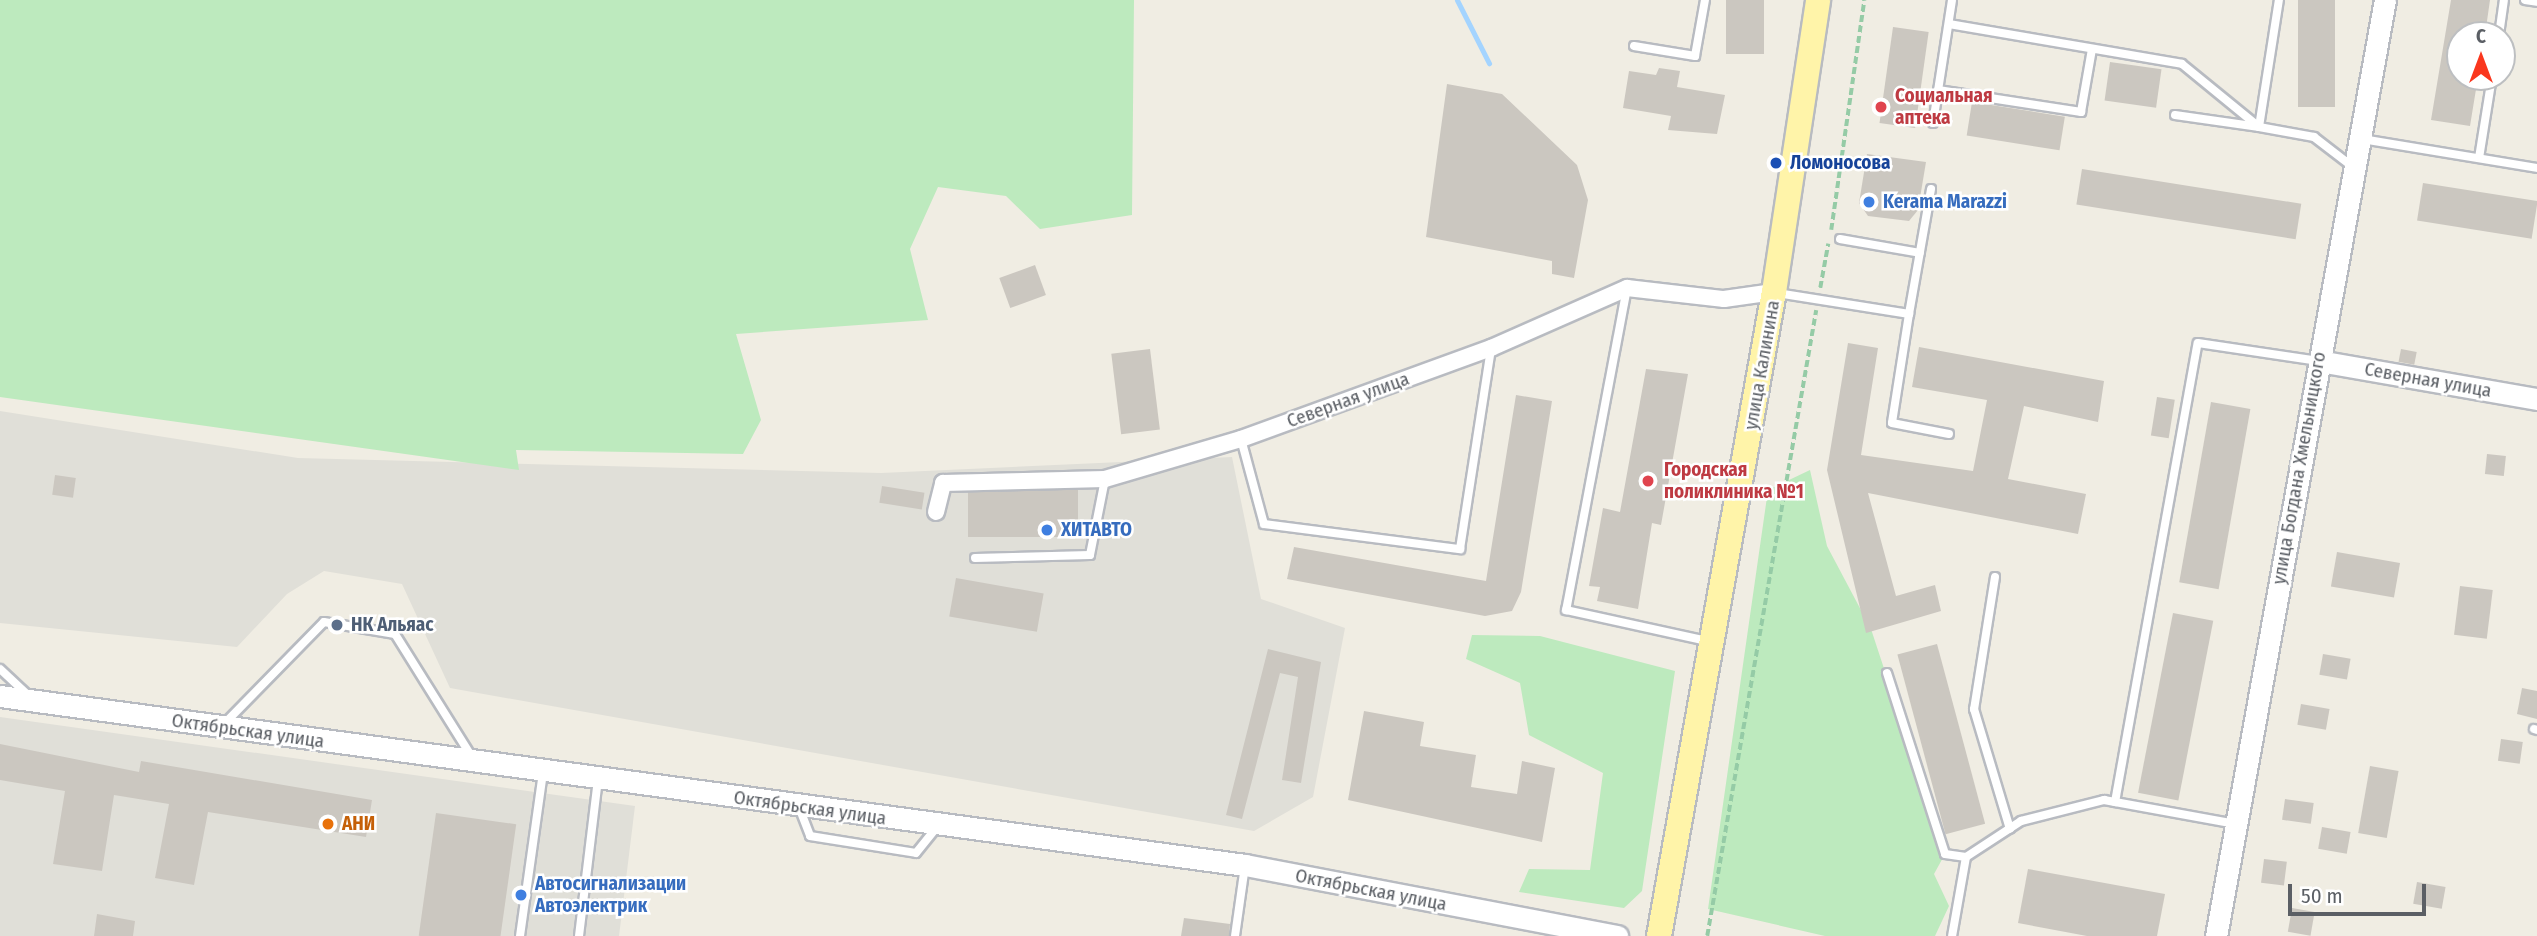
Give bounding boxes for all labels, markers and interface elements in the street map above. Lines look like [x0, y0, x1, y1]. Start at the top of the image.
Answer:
north arrow [2446, 21, 2516, 91]
text: С [2476, 25, 2486, 48]
place label: Социальная аптека [1895, 85, 1993, 129]
marker: Социальная аптека [1873, 99, 1889, 115]
place label: Ломоносова [1790, 152, 1890, 174]
marker: Ломоносова [1768, 155, 1784, 171]
place label: Kerama Marazzi [1883, 191, 2007, 213]
marker: Kerama Marazzi [1861, 194, 1877, 210]
street label: улица Калинина [1739, 298, 1785, 432]
street label: улица Богдана Хмельницкого [2267, 350, 2331, 586]
street label: Северная улица [2363, 358, 2493, 402]
street label: Северная улица [1284, 367, 1412, 433]
place label: Городская поликлиника №1 [1664, 459, 1804, 503]
marker: Городская поликлиника №1 [1638, 471, 1658, 491]
place label: ХИТАВТО [1061, 519, 1132, 541]
marker: ХИТАВТО [1039, 522, 1055, 538]
place label: НК Альяас [351, 614, 434, 636]
marker: НК Альяас [329, 617, 345, 633]
street label: Октябрьская улица [170, 709, 326, 753]
street label: Октябрьская улица [732, 786, 888, 830]
place label: АНИ [342, 813, 375, 835]
marker: АНИ [320, 816, 336, 832]
street label: Октябрьская улица [1293, 864, 1449, 916]
scale bar [2292, 870, 2430, 914]
place label: Автосигнализации Автоэлектрик [535, 873, 686, 917]
text: 50 m [2301, 883, 2343, 909]
marker: Автосигнализации Автоэлектрик [513, 887, 529, 903]

